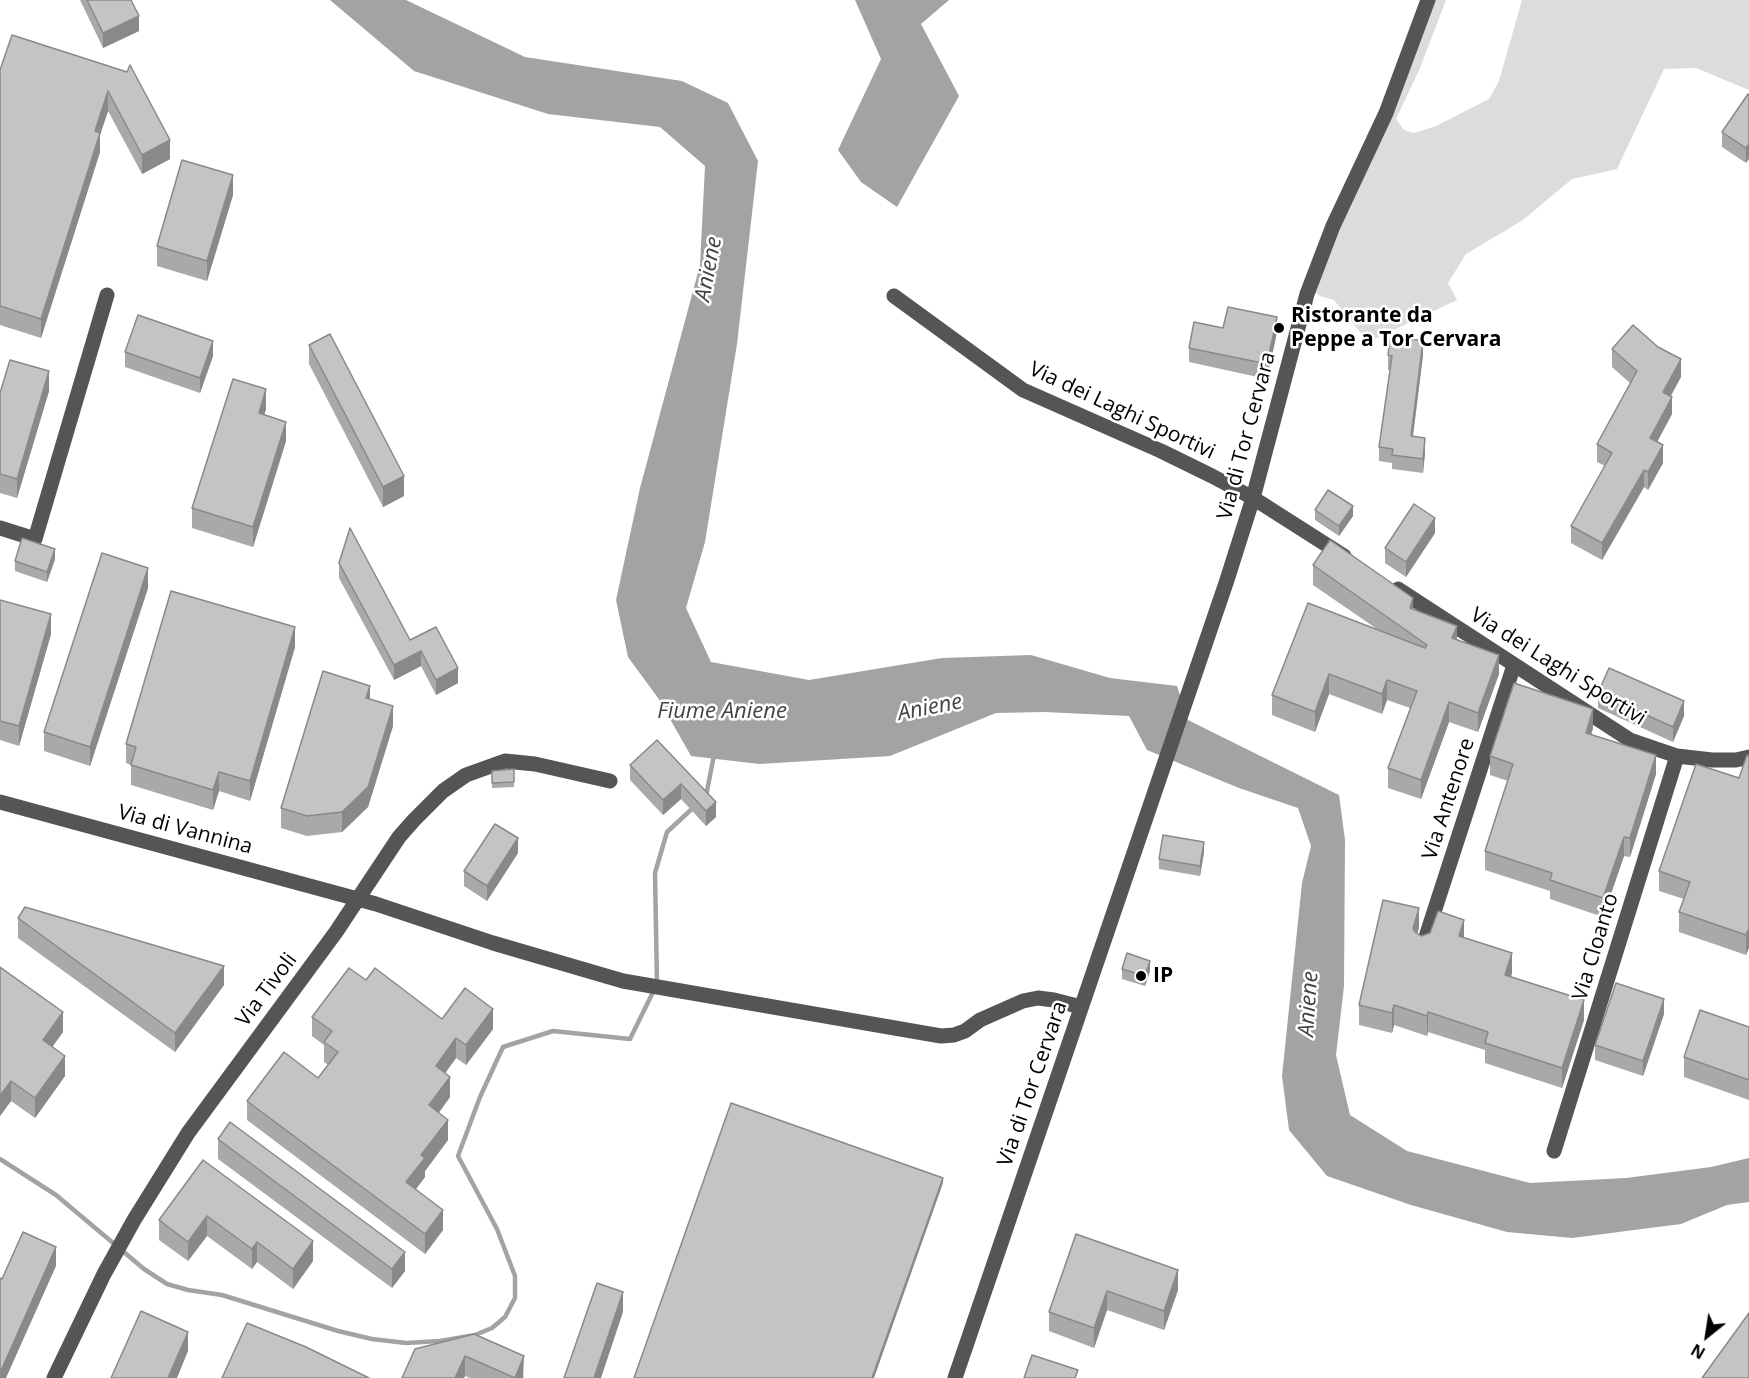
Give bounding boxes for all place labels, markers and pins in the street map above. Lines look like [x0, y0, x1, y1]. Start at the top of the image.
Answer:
place label: Ristorante da Peppe a Tor Cervara [1291, 303, 1502, 353]
marker: Ristorante da Peppe a Tor Cervara [1272, 321, 1286, 335]
place label: IP [1153, 963, 1173, 989]
marker: IP [1134, 969, 1148, 983]

